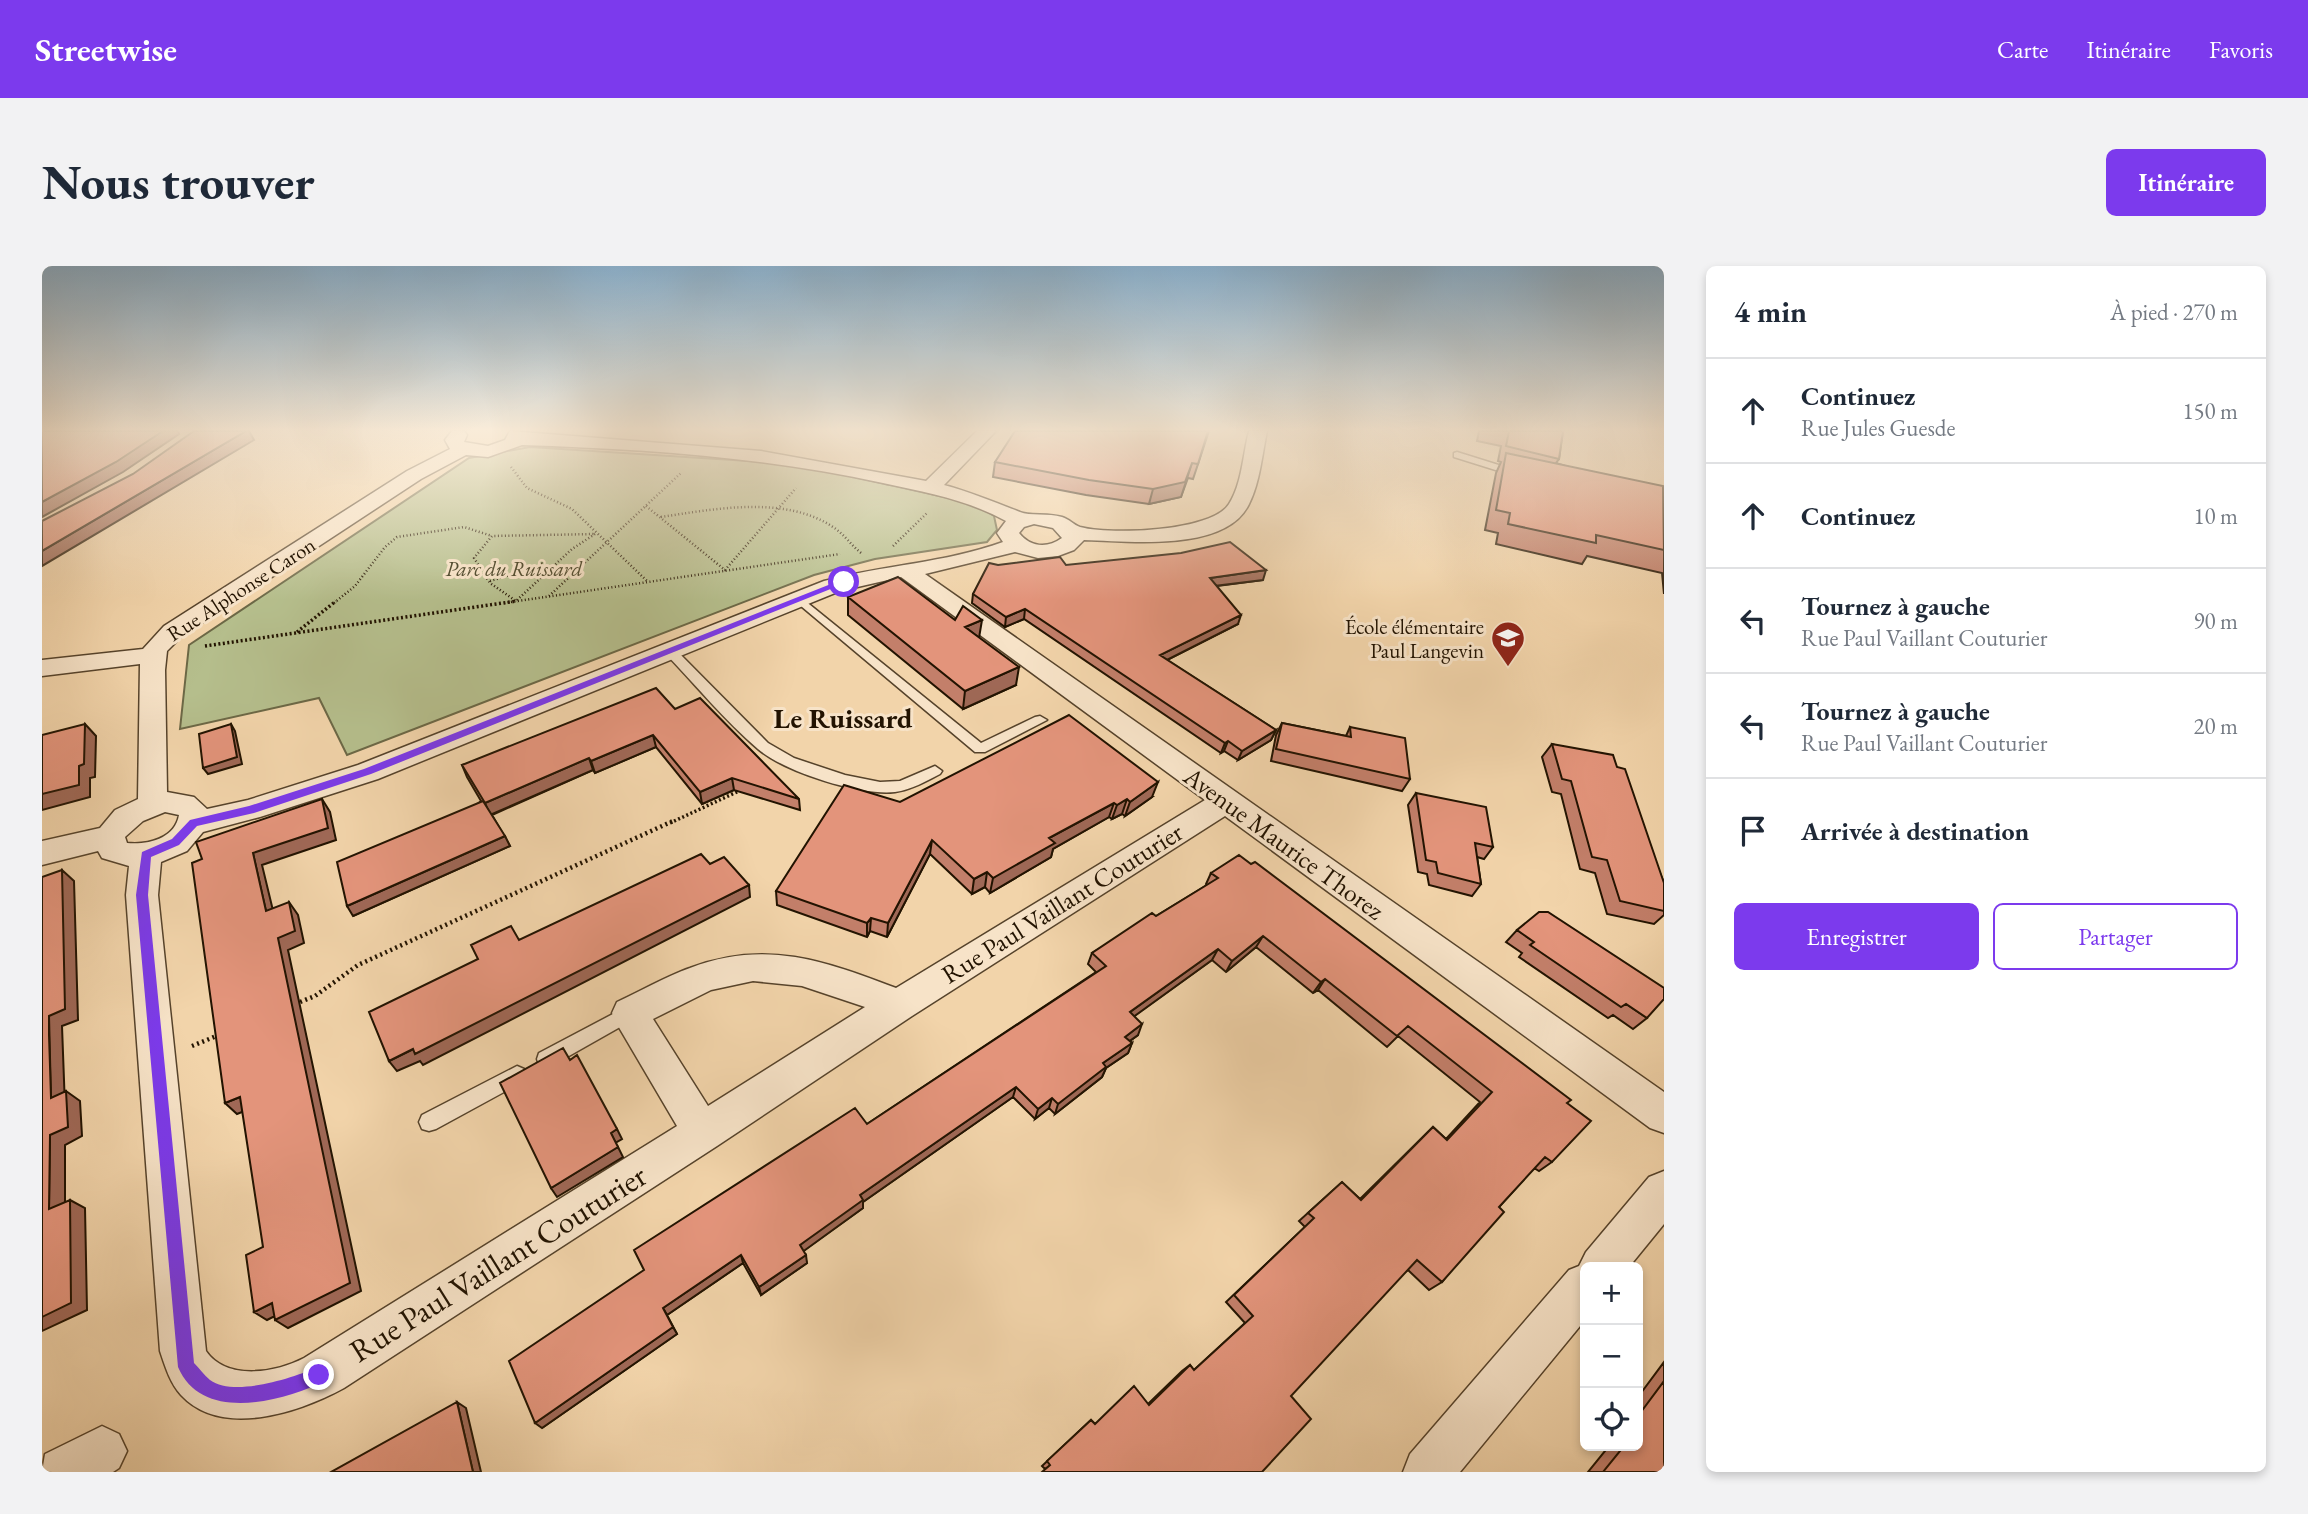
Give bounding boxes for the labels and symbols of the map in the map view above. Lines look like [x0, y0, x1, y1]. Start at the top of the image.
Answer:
street label: Rue Alphonse Caron [162, 531, 320, 647]
park label: Parc du Ruissard [446, 555, 583, 582]
route start [828, 566, 859, 597]
place label: École élémentaire Paul Langevin [1345, 613, 1484, 664]
school or university icon: École élémentaire Paul Langevin [1489, 619, 1527, 668]
district label: Le Ruissard [774, 700, 913, 736]
street label: Avenue Maurice Thorez [1176, 758, 1391, 927]
street label: Rue Paul Vaillant Couturier [935, 815, 1189, 991]
street label: Rue Paul Vaillant Couturier [342, 1154, 655, 1372]
route end [303, 1359, 334, 1390]

